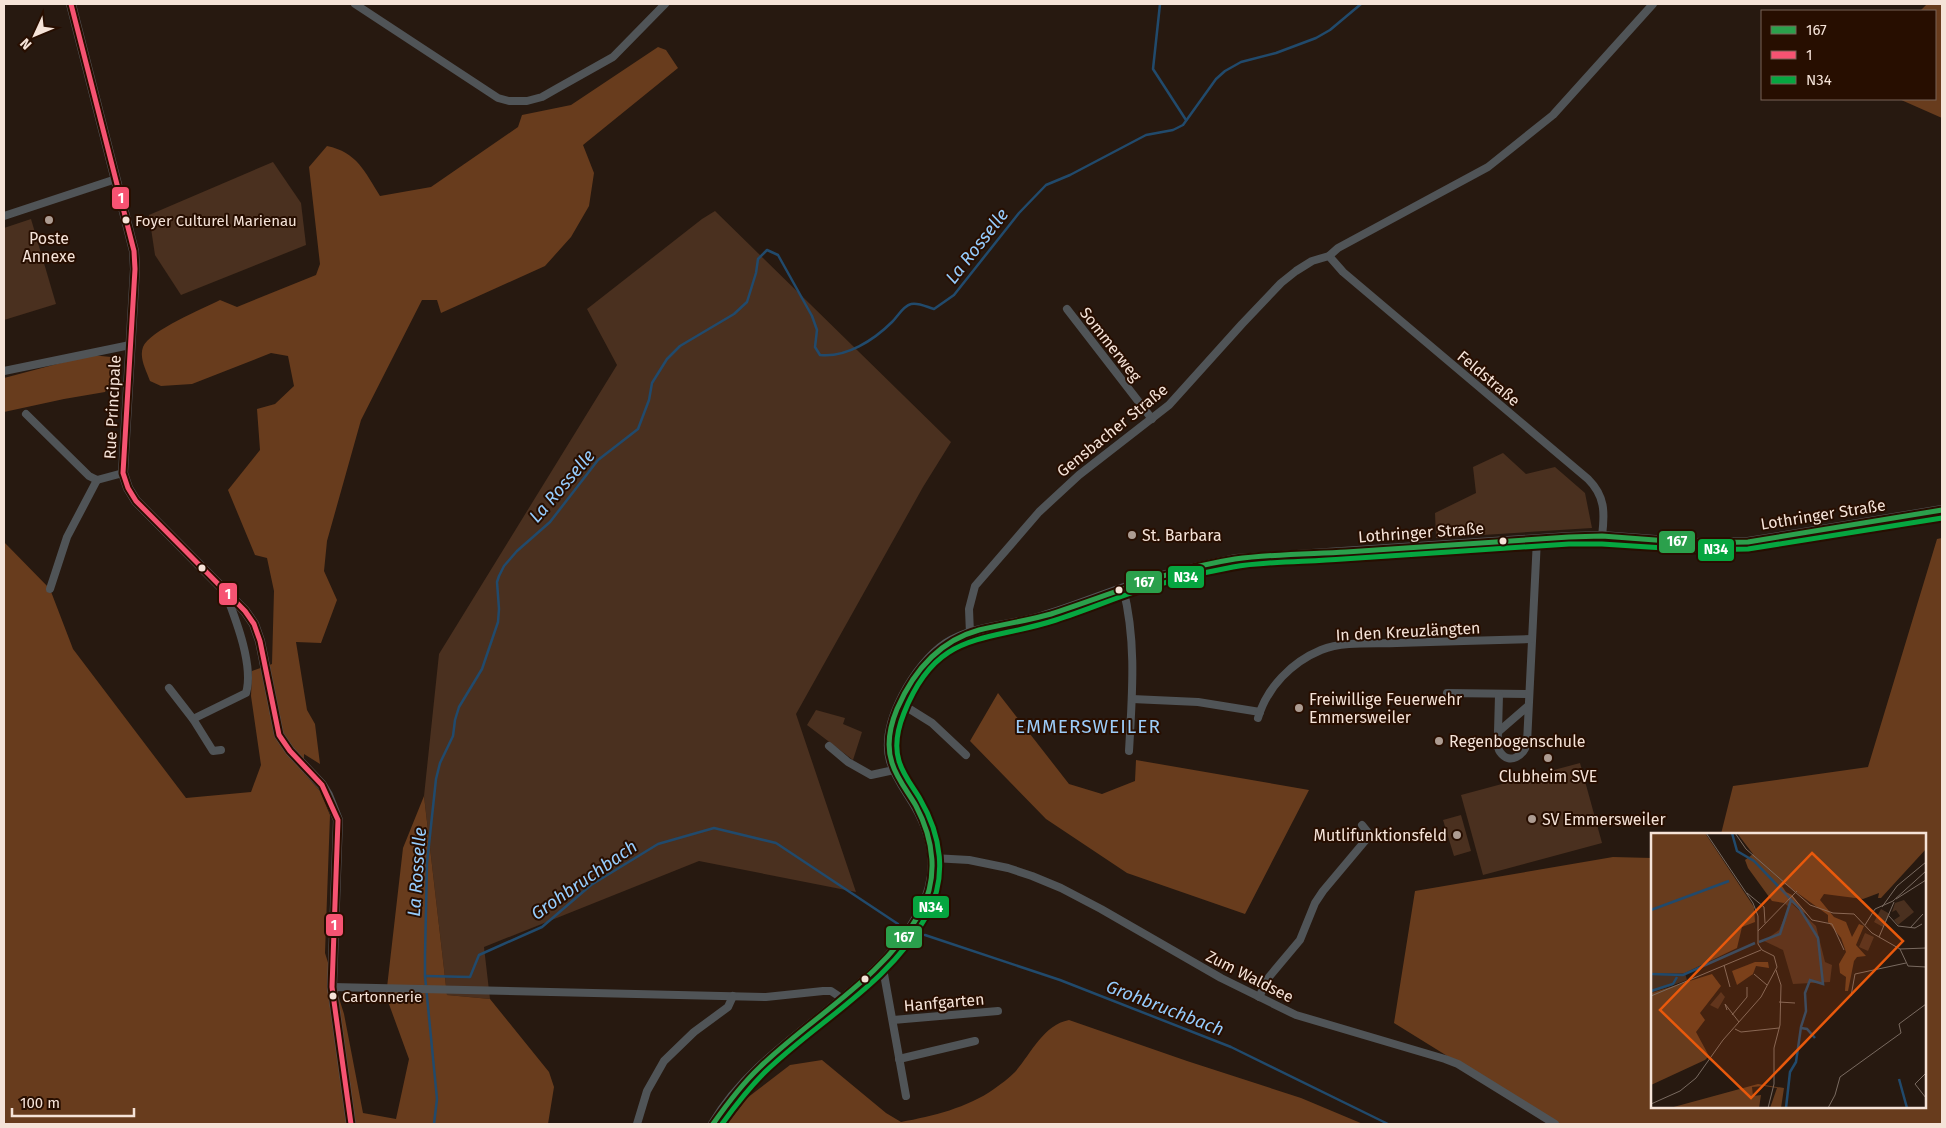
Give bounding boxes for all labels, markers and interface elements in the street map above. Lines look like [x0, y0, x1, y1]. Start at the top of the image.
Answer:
north arrow [10, 10, 60, 60]
legend [1761, 10, 1936, 100]
text: 167 [1806, 21, 1827, 39]
text: N [17, 34, 35, 53]
text: 1 [1806, 46, 1813, 64]
text: N34 [1806, 71, 1832, 89]
line badge: 1 [111, 186, 130, 210]
text: 1 [118, 190, 124, 207]
water label: La Rosselle [941, 204, 1013, 288]
place label: Foyer Culturel Marienau [135, 212, 297, 230]
marker: Poste Annexe [43, 214, 55, 226]
marker: Foyer Culturel Marienau [121, 215, 131, 225]
place label: Poste Annexe [23, 229, 75, 266]
street label: Sommerweg [1076, 303, 1146, 386]
street label: Feldstraße [1453, 347, 1524, 410]
street label: Rue Principale [100, 354, 125, 460]
street label: Gensbacher Straße [1053, 380, 1171, 481]
water label: La Rosselle [524, 445, 600, 527]
street label: Lothringer Straße [1759, 495, 1887, 534]
street label: Lothringer Straße [1357, 519, 1485, 546]
place label: St. Barbara [1142, 526, 1222, 545]
marker: St. Barbara [1126, 529, 1138, 541]
line badge: 167 [1658, 530, 1696, 554]
text: 167 [1667, 533, 1688, 550]
unlabelled marker [1498, 536, 1508, 546]
line badge: N34 [1697, 538, 1735, 562]
text: N34 [1704, 541, 1728, 558]
unlabelled marker [197, 563, 207, 573]
line badge: N34 [1167, 565, 1205, 589]
text: N34 [1174, 569, 1198, 586]
line badge: 167 [1125, 570, 1163, 594]
text: 167 [1134, 574, 1155, 591]
line badge: 1 [218, 582, 238, 606]
unlabelled marker [1114, 585, 1124, 595]
text: 1 [225, 586, 231, 603]
street label: In den Kreuzlängten [1335, 618, 1481, 645]
place label: Freiwillige Feuerwehr Emmersweiler [1309, 690, 1463, 727]
marker: Freiwillige Feuerwehr Emmersweiler [1293, 702, 1305, 714]
district label: EMMERSWEILER [1015, 715, 1161, 738]
place label: Regenbogenschule [1449, 732, 1585, 751]
marker: Regenbogenschule [1433, 735, 1445, 747]
marker: Clubheim SVE [1542, 752, 1554, 764]
place label: Clubheim SVE [1499, 767, 1597, 786]
place label: SV Emmersweiler [1542, 810, 1666, 829]
marker: SV Emmersweiler [1526, 813, 1538, 825]
place label: Mutlifunktionsfeld [1314, 826, 1447, 845]
water label: La Rosselle [403, 827, 431, 917]
marker: Mutlifunktionsfeld [1451, 829, 1463, 841]
inset map [1651, 833, 1926, 1108]
water label: Grohbruchbach [527, 835, 641, 925]
line badge: N34 [912, 895, 950, 919]
text: N34 [919, 899, 943, 916]
line badge: 1 [325, 913, 344, 937]
text: 1 [331, 917, 337, 934]
line badge: 167 [885, 925, 923, 949]
text: 167 [894, 929, 915, 946]
street label: Zum Waldsee [1203, 946, 1297, 1007]
unlabelled marker [860, 974, 870, 984]
water label: Grohbruchbach [1103, 975, 1227, 1041]
place label: Cartonnerie [342, 988, 422, 1006]
street label: Hanfgarten [903, 990, 985, 1015]
marker: Cartonnerie [328, 991, 338, 1001]
scale bar [12, 1086, 135, 1118]
text: 100 m [20, 1094, 60, 1112]

